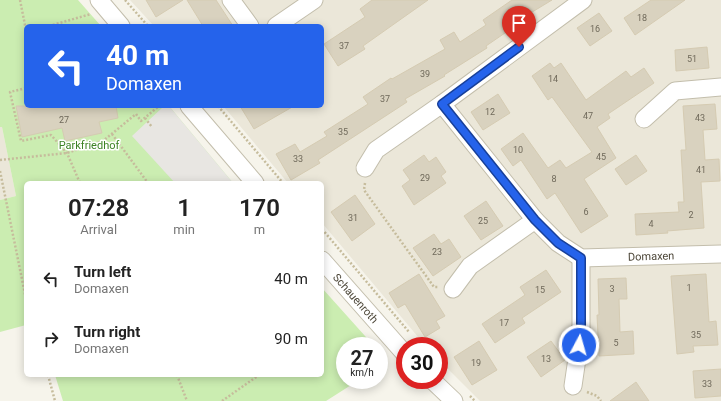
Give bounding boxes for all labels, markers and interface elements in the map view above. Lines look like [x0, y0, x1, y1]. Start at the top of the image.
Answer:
pin [502, 6, 536, 47]
icon: arrive [508, 12, 530, 34]
house number: 18 [637, 13, 647, 23]
house number: 16 [590, 24, 600, 34]
text: 40 m [106, 39, 169, 72]
icon: left [40, 40, 92, 92]
house number: 37 [339, 41, 349, 51]
house number: 51 [687, 54, 697, 64]
house number: 39 [420, 69, 430, 79]
text: Domaxen [106, 73, 182, 94]
house number: 14 [548, 74, 558, 84]
house number: 37 [380, 94, 390, 104]
house number: 12 [485, 107, 495, 117]
house number: 47 [583, 111, 593, 121]
house number: 43 [695, 113, 705, 123]
house number: 27 [59, 115, 69, 125]
house number: 35 [338, 127, 348, 137]
park label: Parkfriedhof [59, 139, 119, 152]
house number: 10 [513, 145, 523, 155]
house number: 45 [596, 152, 606, 162]
house number: 33 [293, 154, 303, 164]
house number: 41 [696, 165, 706, 175]
house number: 29 [420, 173, 430, 183]
house number: 8 [551, 174, 557, 184]
text: 07:28 [68, 194, 129, 222]
text: 1 [177, 194, 191, 222]
text: 170 [239, 194, 280, 222]
house number: 6 [583, 207, 589, 217]
house number: 2 [688, 210, 694, 220]
house number: 31 [348, 213, 358, 223]
house number: 25 [478, 216, 488, 226]
house number: 4 [648, 219, 654, 229]
text: Arrival [80, 222, 117, 237]
text: min [173, 222, 195, 237]
text: m [254, 222, 265, 237]
house number: 23 [432, 247, 442, 257]
street label: Domaxen [628, 249, 675, 264]
text: Turn left [74, 263, 131, 281]
icon: left [40, 268, 62, 290]
text: 40 m [274, 270, 308, 288]
street label: Schauenroth [330, 271, 381, 326]
text: Domaxen [74, 281, 129, 296]
house number: 1 [686, 283, 692, 293]
house number: 3 [609, 284, 615, 294]
house number: 15 [535, 285, 545, 295]
house number: 17 [499, 318, 509, 328]
text: Turn right [74, 323, 140, 341]
position arrow [558, 324, 600, 366]
icon: right [40, 328, 62, 350]
text: 90 m [274, 330, 308, 348]
house number: 35 [691, 330, 701, 340]
speed limit sign: 30 [396, 337, 448, 389]
house number: 5 [613, 338, 619, 348]
text: Domaxen [74, 341, 129, 356]
text: 27 [351, 346, 373, 370]
house number: 13 [541, 354, 551, 364]
house number: 19 [471, 358, 481, 368]
text: km/h [350, 367, 374, 378]
house number: 33 [702, 379, 712, 389]

